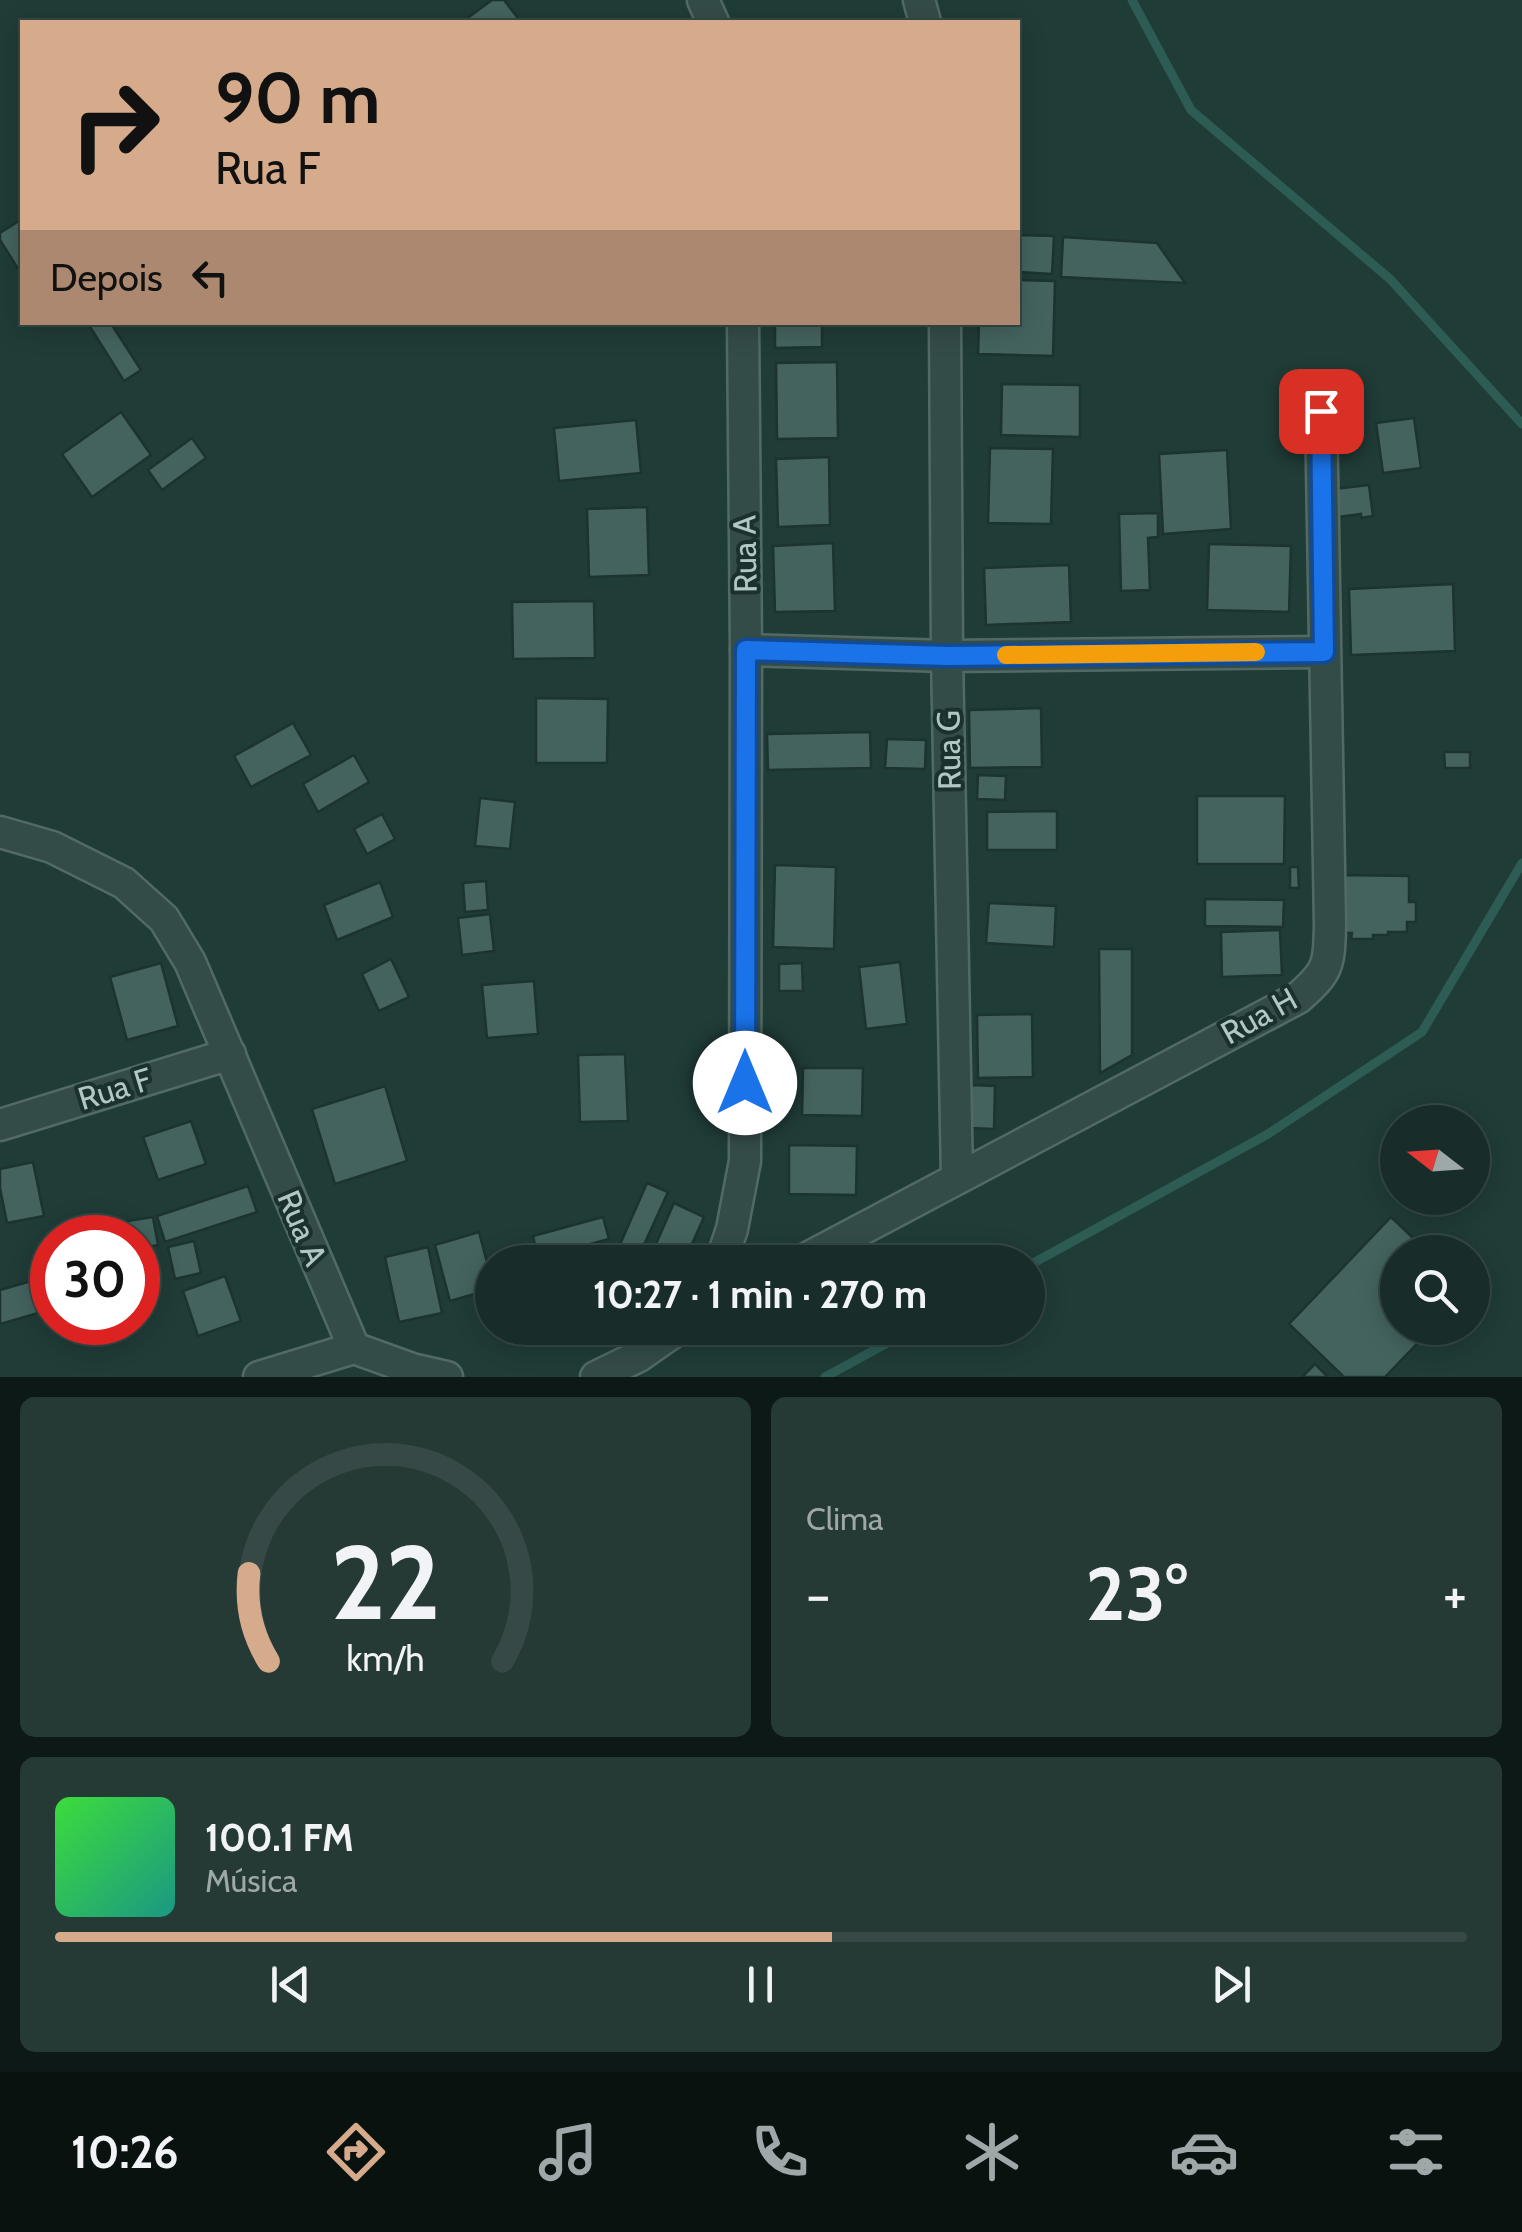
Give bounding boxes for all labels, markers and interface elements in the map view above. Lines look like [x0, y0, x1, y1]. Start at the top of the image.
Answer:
text: 90 m [215, 55, 380, 141]
icon: right [50, 60, 180, 190]
text: Rua F [215, 141, 320, 195]
icon: left [183, 250, 238, 305]
text: Depois [50, 254, 163, 301]
pin [1279, 369, 1364, 454]
icon: arrive [1294, 384, 1349, 439]
street label: Rua A [724, 514, 765, 593]
street label: Rua G [928, 710, 969, 790]
street label: Rua H [1214, 979, 1304, 1052]
position arrow [693, 1031, 797, 1135]
street label: Rua F [73, 1059, 157, 1118]
north arrow [1380, 1105, 1490, 1215]
map controls [1380, 1105, 1490, 1345]
street label: Rua A [269, 1184, 336, 1272]
speed limit sign: 30 [30, 1215, 160, 1345]
button: search [1380, 1235, 1490, 1345]
text: 10:27 · 1 min · 270 m [593, 1271, 927, 1318]
text: Clima [806, 1499, 883, 1538]
text: 22 [330, 1519, 441, 1645]
text: 23° [1086, 1548, 1187, 1639]
text: − [806, 1561, 830, 1628]
text: + [1443, 1561, 1467, 1628]
text: km/h [346, 1637, 425, 1680]
text: 100.1 FM [205, 1814, 354, 1861]
text: Música [205, 1861, 297, 1900]
icon: previous [263, 1957, 318, 2012]
icon: pause [733, 1957, 788, 2012]
icon: next [1204, 1957, 1259, 2012]
icon: directions [321, 2117, 391, 2187]
icon: music [533, 2117, 603, 2187]
icon: phone [745, 2117, 815, 2187]
icon: climate [957, 2117, 1027, 2187]
icon: car [1169, 2117, 1239, 2187]
icon: filters [1381, 2117, 1451, 2187]
text: 10:26 [71, 2125, 179, 2179]

